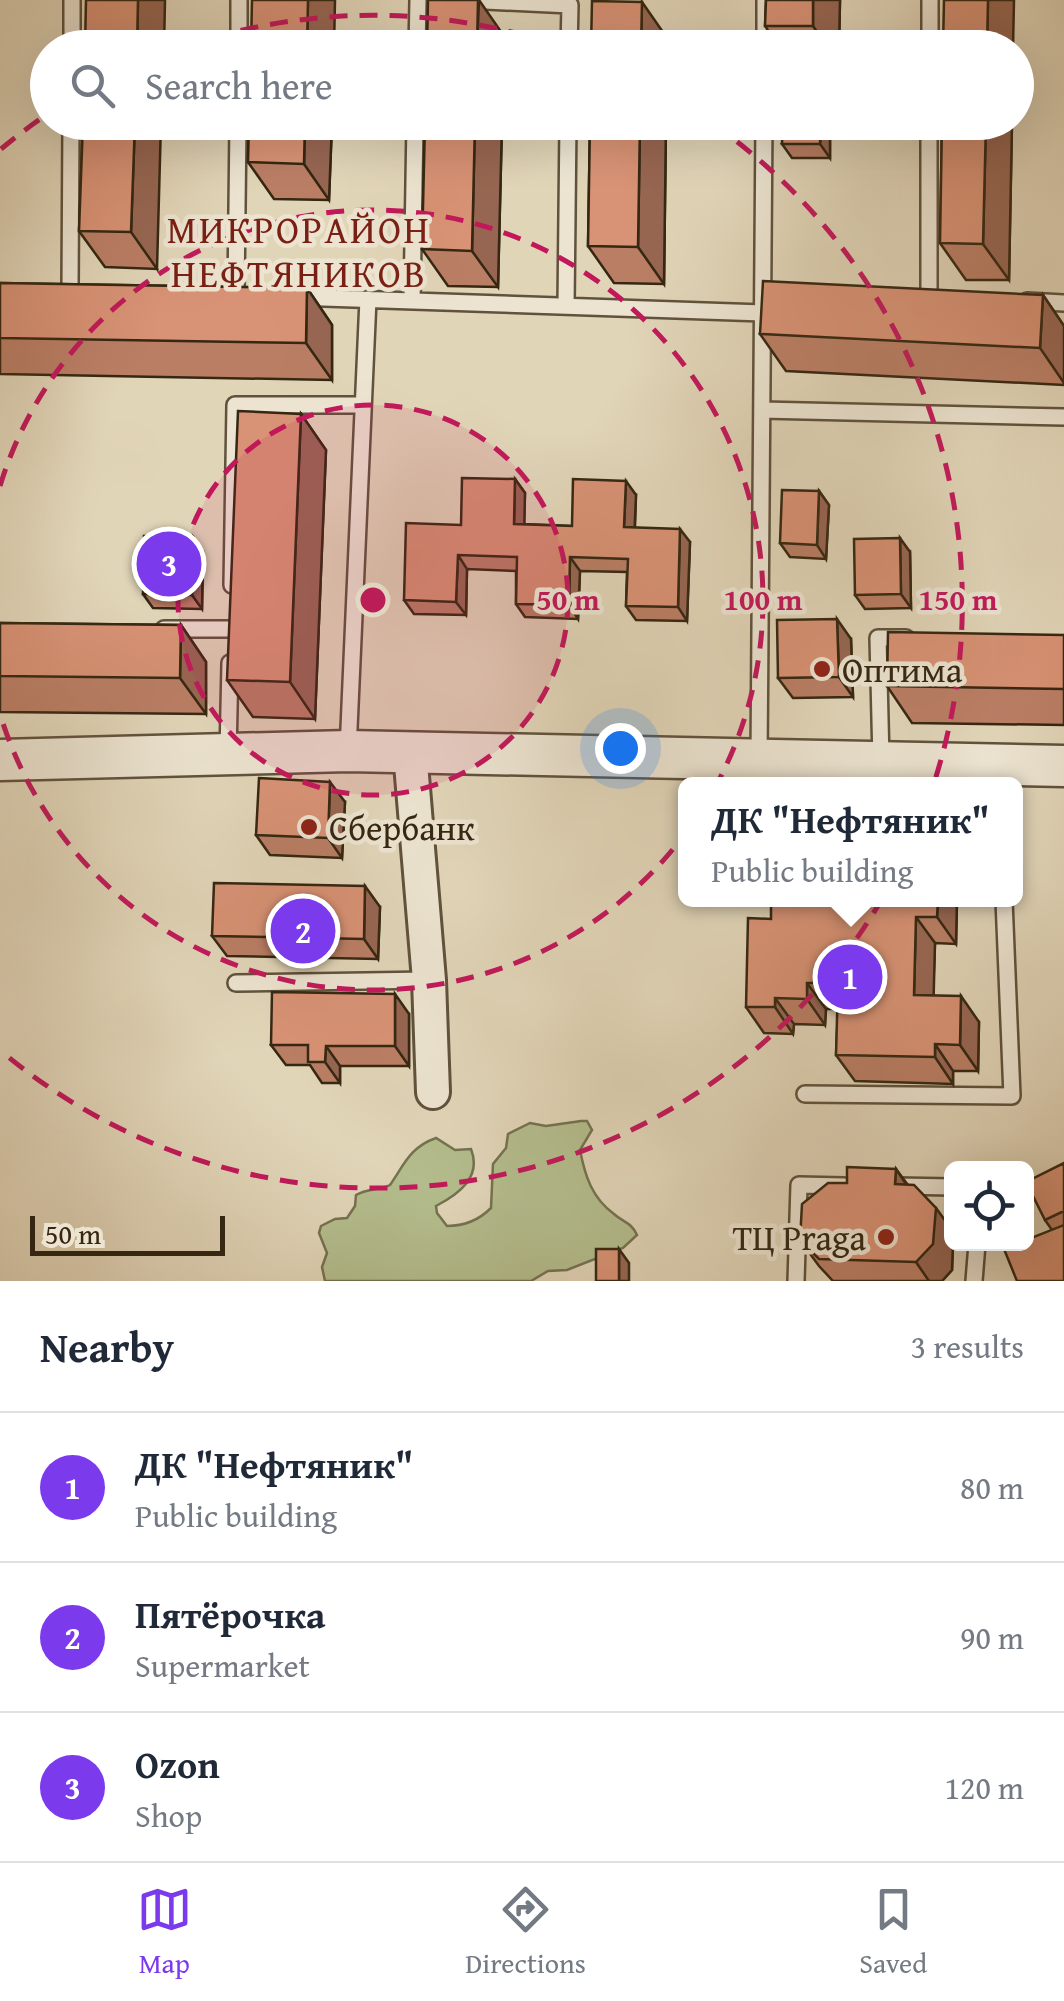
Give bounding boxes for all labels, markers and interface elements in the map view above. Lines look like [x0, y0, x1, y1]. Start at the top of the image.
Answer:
search box [30, 30, 1034, 140]
text: Search here [145, 57, 333, 113]
icon: search [65, 58, 120, 113]
district label: МИКРОРАЙОН НЕФТЯНИКОВ [167, 201, 431, 301]
pin: 3 [136, 526, 202, 602]
text: 50 m [536, 577, 600, 621]
text: 100 m [724, 577, 803, 621]
text: 150 m [919, 577, 998, 621]
centre of rings [355, 582, 391, 618]
place label: Оптима [842, 644, 963, 695]
marker: Оптима [811, 658, 833, 680]
your location [595, 723, 646, 774]
popup [678, 777, 1023, 907]
text: ДК "Нефтяник" [711, 791, 990, 847]
place label: Сбербанк [329, 802, 475, 853]
marker: Сбербанк [298, 816, 320, 838]
text: Public building [711, 847, 913, 894]
pin: 2 [270, 894, 336, 968]
pin: 1 [818, 940, 882, 1014]
map controls [944, 1161, 1034, 1251]
button: locate [944, 1161, 1034, 1251]
scale bar [30, 1211, 225, 1256]
place label: ТЦ Praga [733, 1212, 866, 1263]
text: 50 m [45, 1213, 101, 1254]
marker: ТЦ Praga [875, 1226, 897, 1248]
text: Nearby [40, 1316, 174, 1377]
text: 3 results [911, 1323, 1024, 1370]
text: ДК "Нефтяник" [135, 1436, 413, 1492]
text: 1 [64, 1464, 81, 1511]
text: 80 m [960, 1464, 1024, 1511]
text: Public building [135, 1492, 337, 1539]
text: Пятёрочка [135, 1586, 325, 1642]
text: 2 [64, 1614, 81, 1661]
text: 90 m [960, 1614, 1024, 1661]
text: Supermarket [135, 1642, 310, 1689]
text: Ozon [135, 1736, 220, 1792]
text: 3 [64, 1764, 81, 1811]
text: 120 m [945, 1764, 1024, 1811]
text: Shop [135, 1792, 202, 1839]
tab: Map [137, 1882, 192, 1983]
tab: Directions [465, 1882, 586, 1983]
tab: Saved [859, 1882, 927, 1983]

